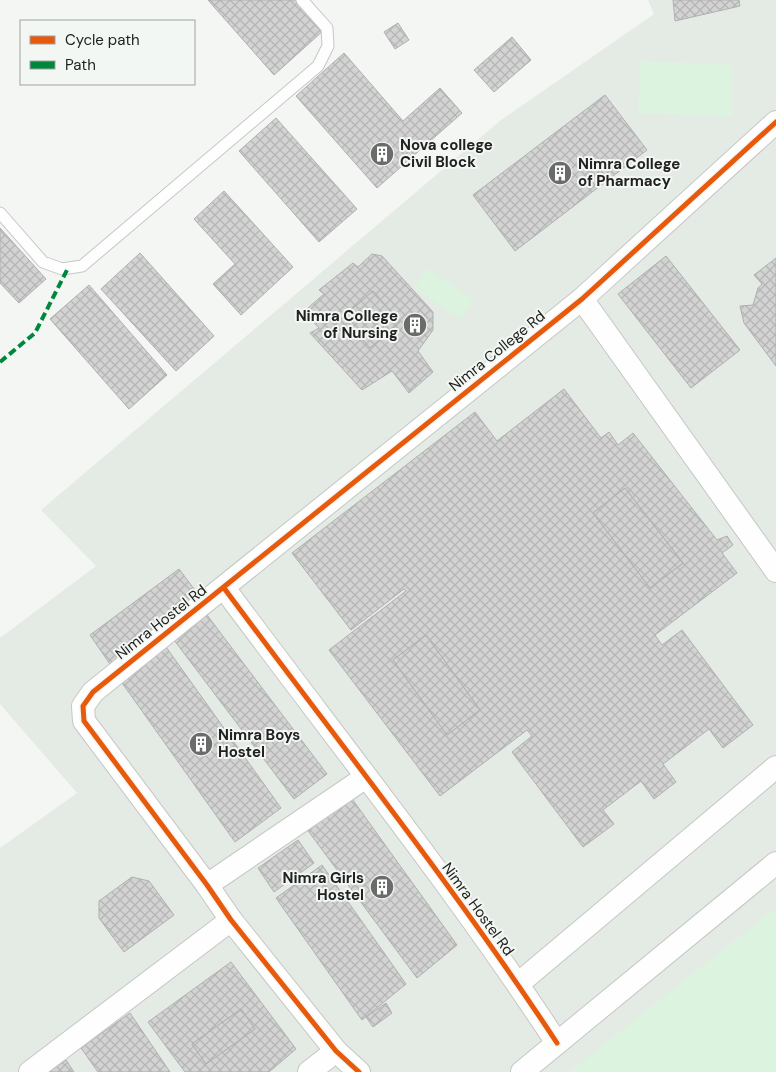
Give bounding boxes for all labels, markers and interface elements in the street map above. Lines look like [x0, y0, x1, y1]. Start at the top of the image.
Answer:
legend [20, 20, 195, 85]
text: Cycle path [65, 30, 140, 50]
text: Path [65, 55, 96, 75]
place label: Nova college Civil Block [400, 135, 493, 172]
building icon: Nova college Civil Block [369, 141, 395, 167]
place label: Nimra College of Pharmacy [578, 154, 680, 191]
building icon: Nimra College of Pharmacy [547, 160, 573, 186]
place label: Nimra College of Nursing [296, 306, 398, 343]
street label: Nimra College Rd [445, 306, 549, 396]
building icon: Nimra College of Nursing [402, 312, 428, 338]
street label: Nimra Hostel Rd [111, 580, 211, 664]
place label: Nimra Boys Hostel [218, 725, 300, 762]
building icon: Nimra Boys Hostel [188, 731, 214, 757]
street label: Nimra Hostel Rd [437, 858, 519, 960]
place label: Nimra Girls Hostel [282, 868, 364, 905]
building icon: Nimra Girls Hostel [369, 874, 395, 900]

